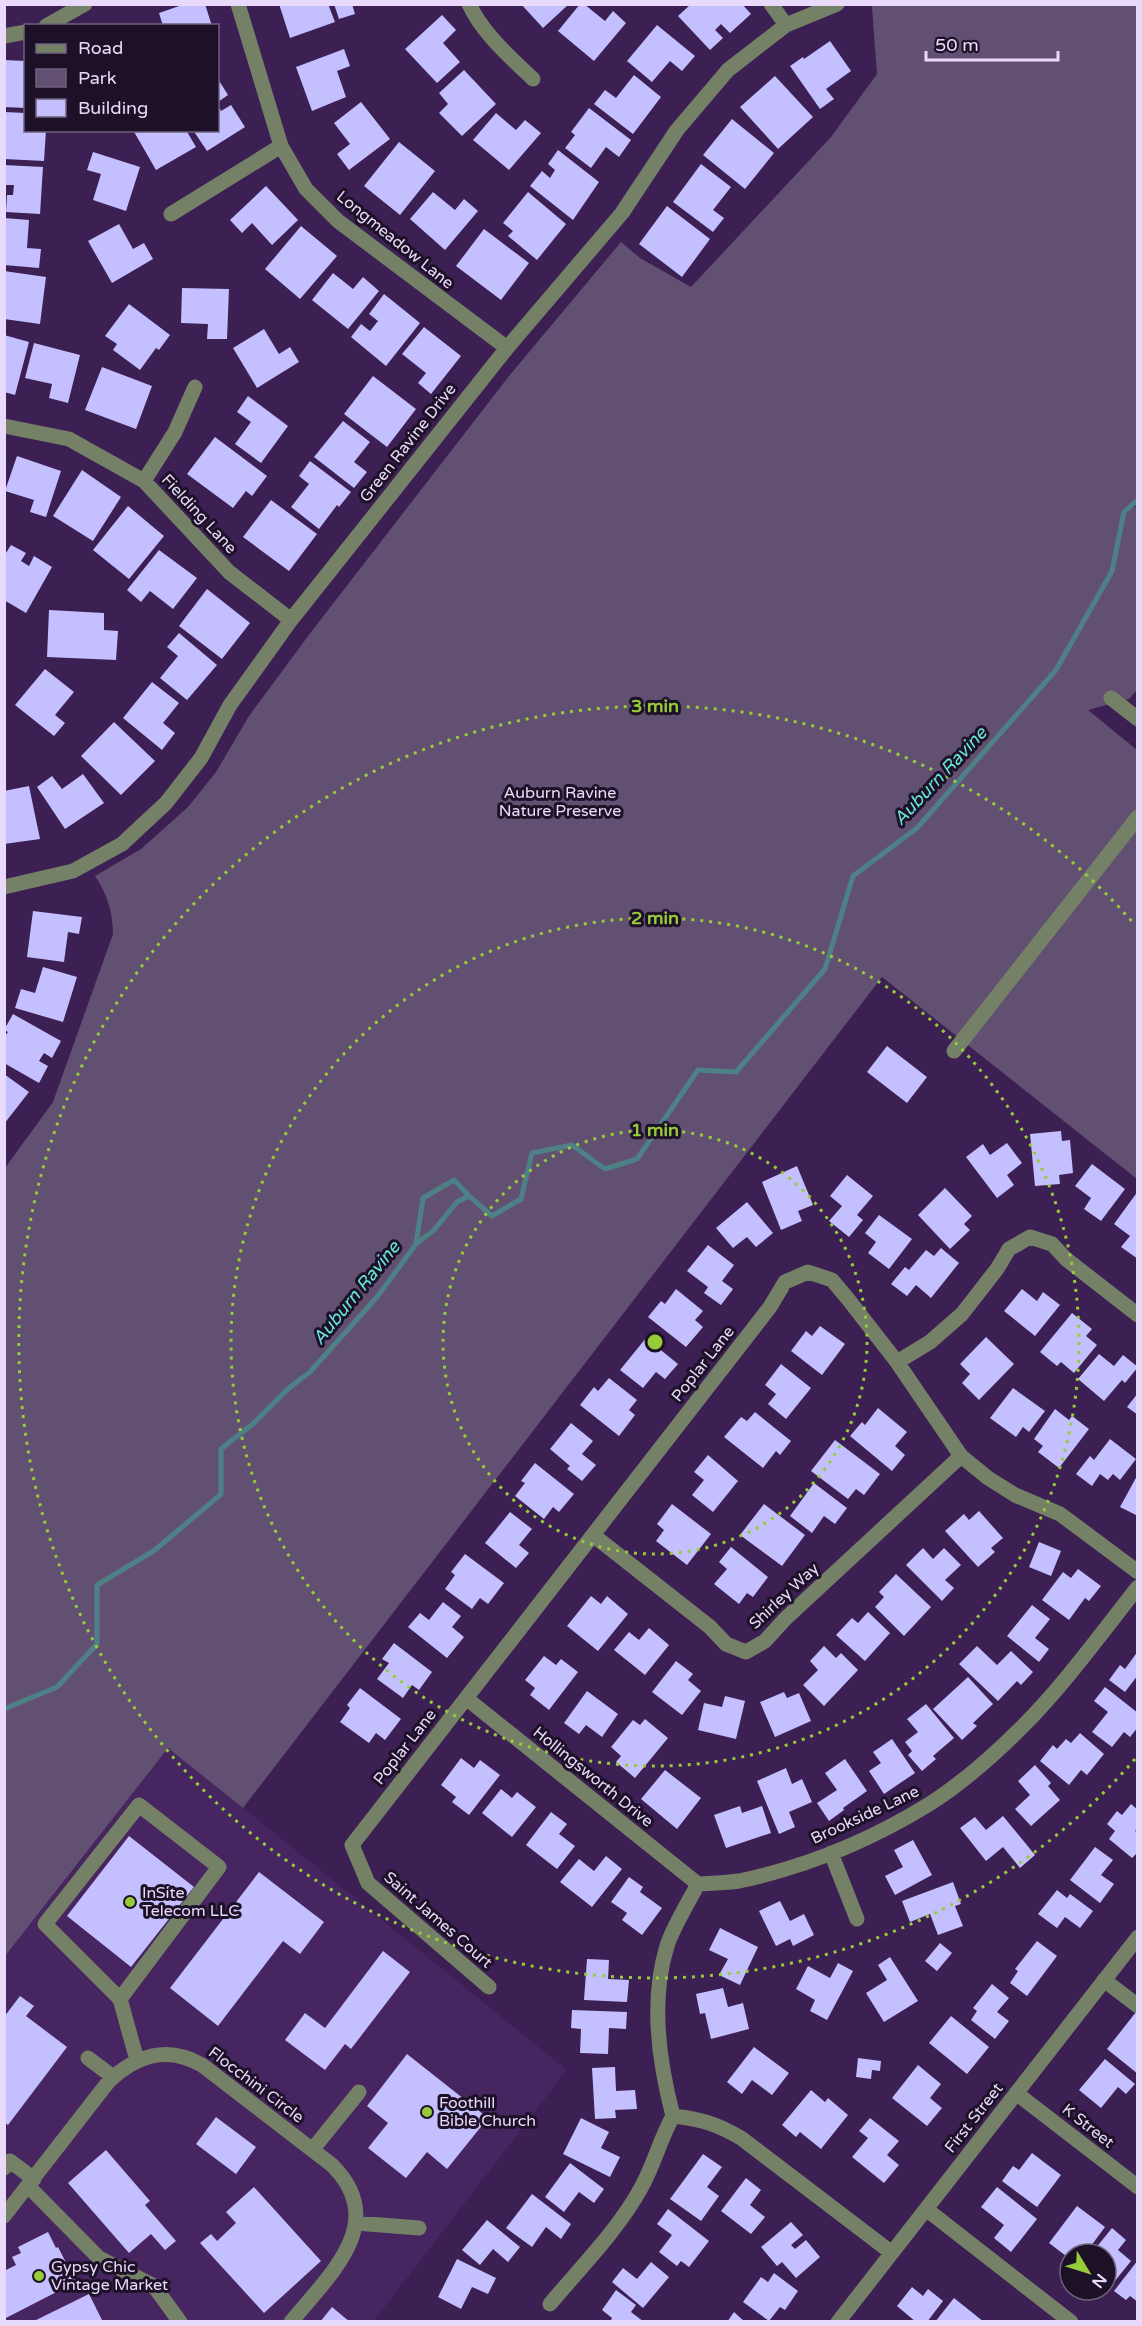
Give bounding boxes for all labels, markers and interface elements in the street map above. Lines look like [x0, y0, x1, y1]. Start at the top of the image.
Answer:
legend [24, 24, 219, 132]
scale bar [926, 24, 1058, 62]
text: 50 m [935, 34, 979, 56]
text: Road [78, 37, 123, 59]
text: Park [78, 67, 117, 89]
text: Building [78, 97, 148, 119]
street label: Longmeadow Lane [332, 187, 458, 293]
street label: Green Ravine Drive [355, 380, 461, 506]
street label: Fielding Lane [157, 470, 241, 558]
text: 3 min [631, 695, 679, 717]
water label: Auburn Ravine [889, 721, 992, 830]
park label: Auburn Ravine Nature Preserve [499, 783, 621, 821]
text: 2 min [631, 907, 679, 929]
text: 1 min [631, 1119, 679, 1141]
water label: Auburn Ravine [308, 1236, 405, 1349]
street label: Poplar Lane [667, 1322, 739, 1406]
centre of rings [645, 1332, 665, 1352]
street label: Shirley Way [745, 1558, 823, 1633]
street label: Poplar Lane [369, 1705, 441, 1789]
street label: Hollingsworth Drive [529, 1722, 657, 1832]
street label: Brookside Lane [808, 1781, 922, 1849]
street label: Saint James Court [380, 1867, 496, 1973]
place label: InSite Telecom LLC [142, 1883, 239, 1921]
marker: InSite Telecom LLC [123, 1895, 137, 1909]
street label: Flocchini Circle [204, 2043, 308, 2127]
street label: First Street [940, 2079, 1008, 2157]
place label: Foothill Bible Church [439, 2093, 536, 2131]
street label: K Street [1058, 2099, 1118, 2153]
marker: Foothill Bible Church [420, 2105, 434, 2119]
north arrow [1058, 2242, 1118, 2302]
place label: Gypsy Chic Vintage Market [51, 2257, 168, 2295]
marker: Gypsy Chic Vintage Market [32, 2269, 46, 2283]
text: N [1087, 2269, 1111, 2292]

